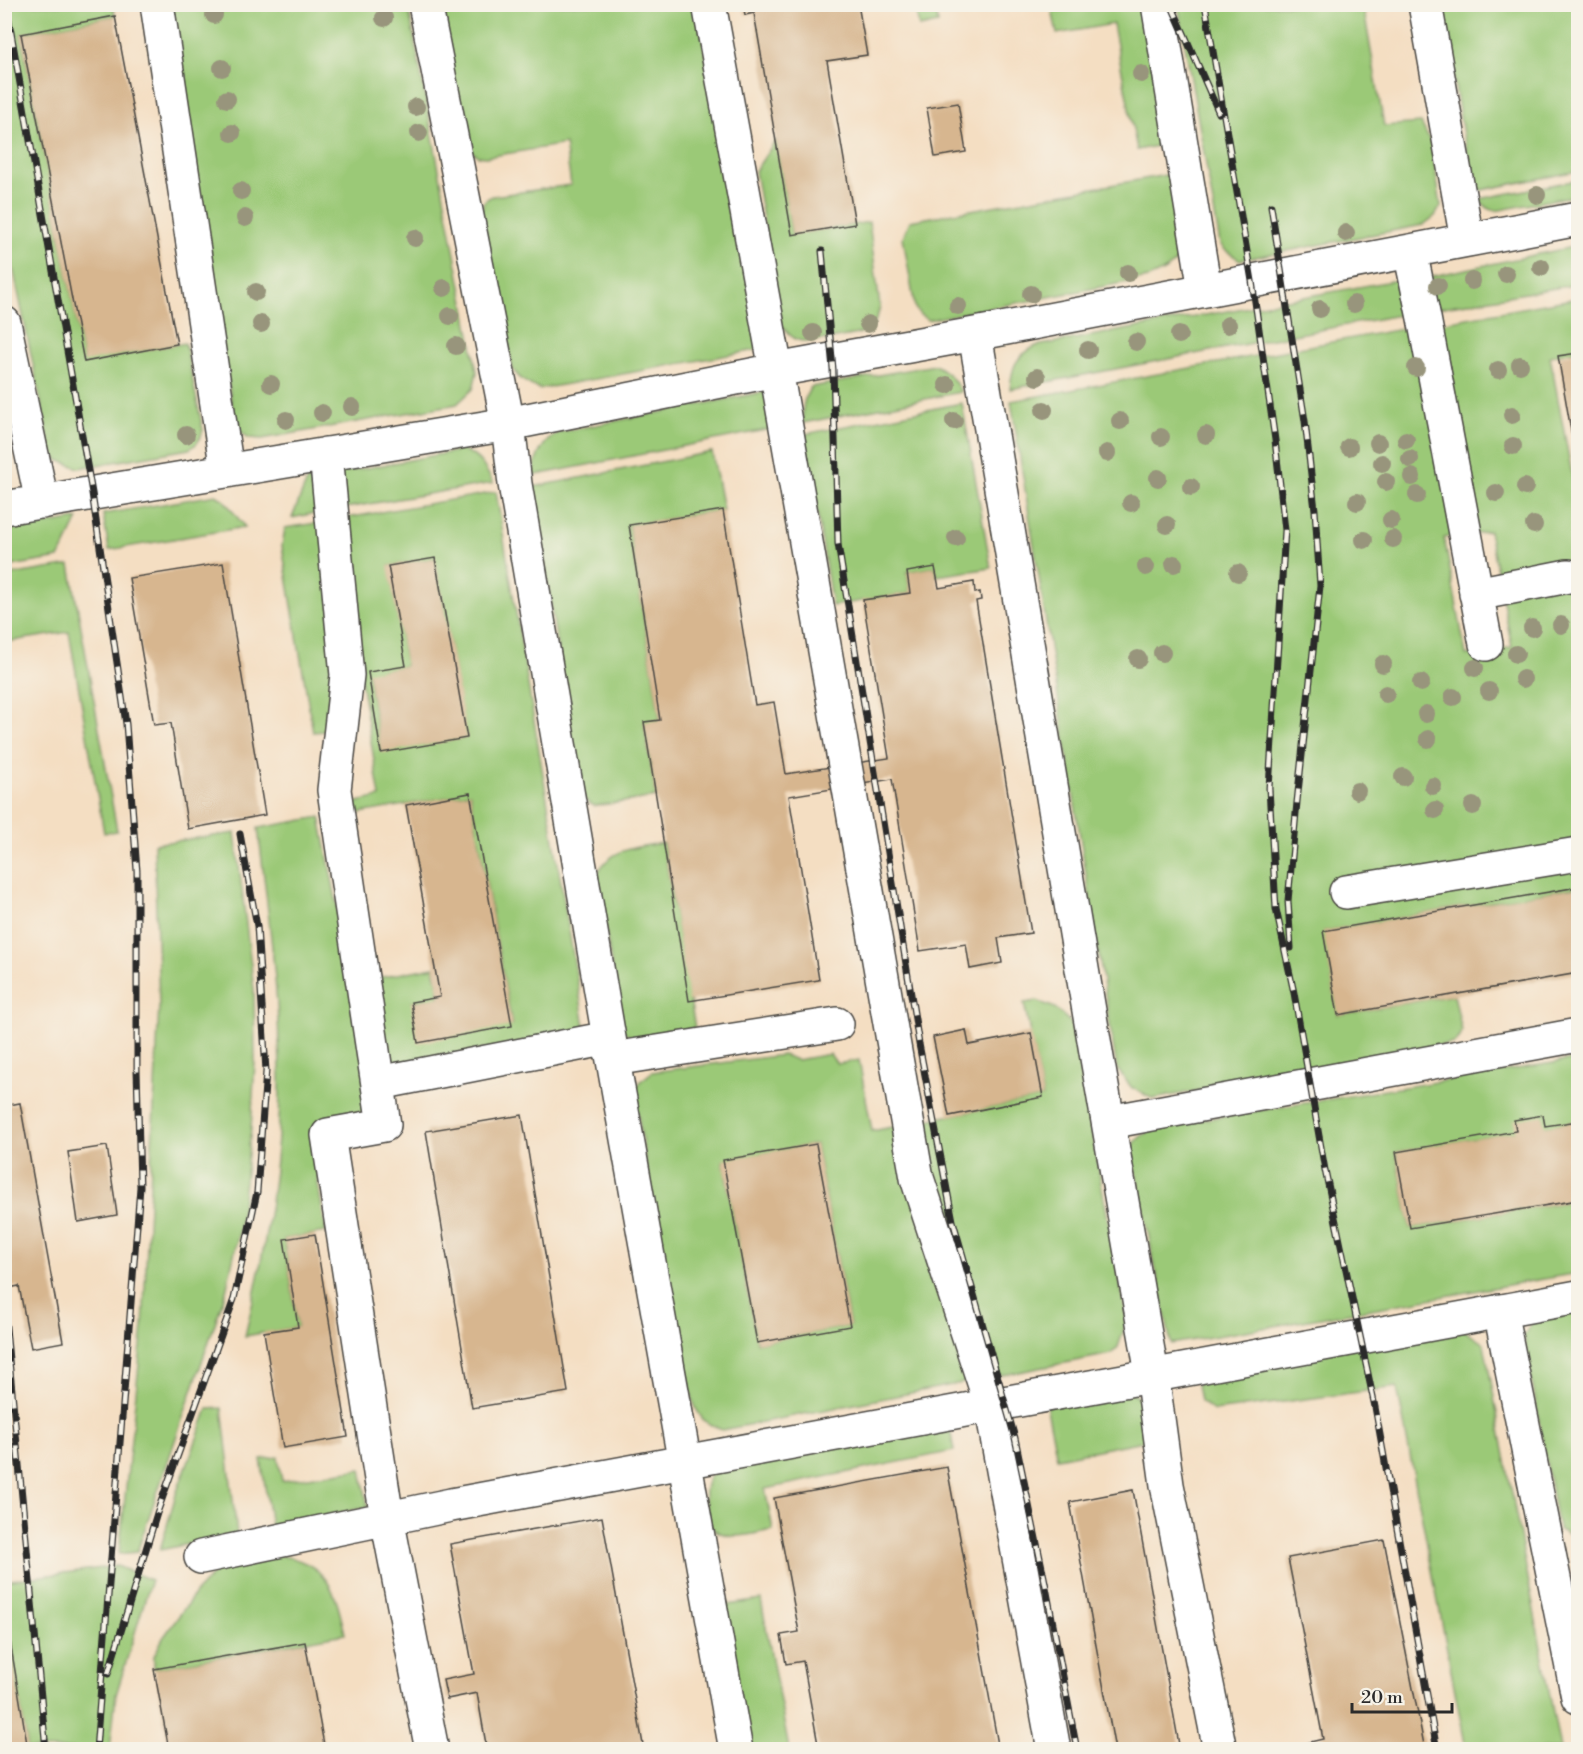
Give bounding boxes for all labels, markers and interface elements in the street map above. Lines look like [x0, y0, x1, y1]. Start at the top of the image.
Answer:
scale bar [1352, 1676, 1452, 1714]
text: 20 m [1361, 1686, 1403, 1709]

